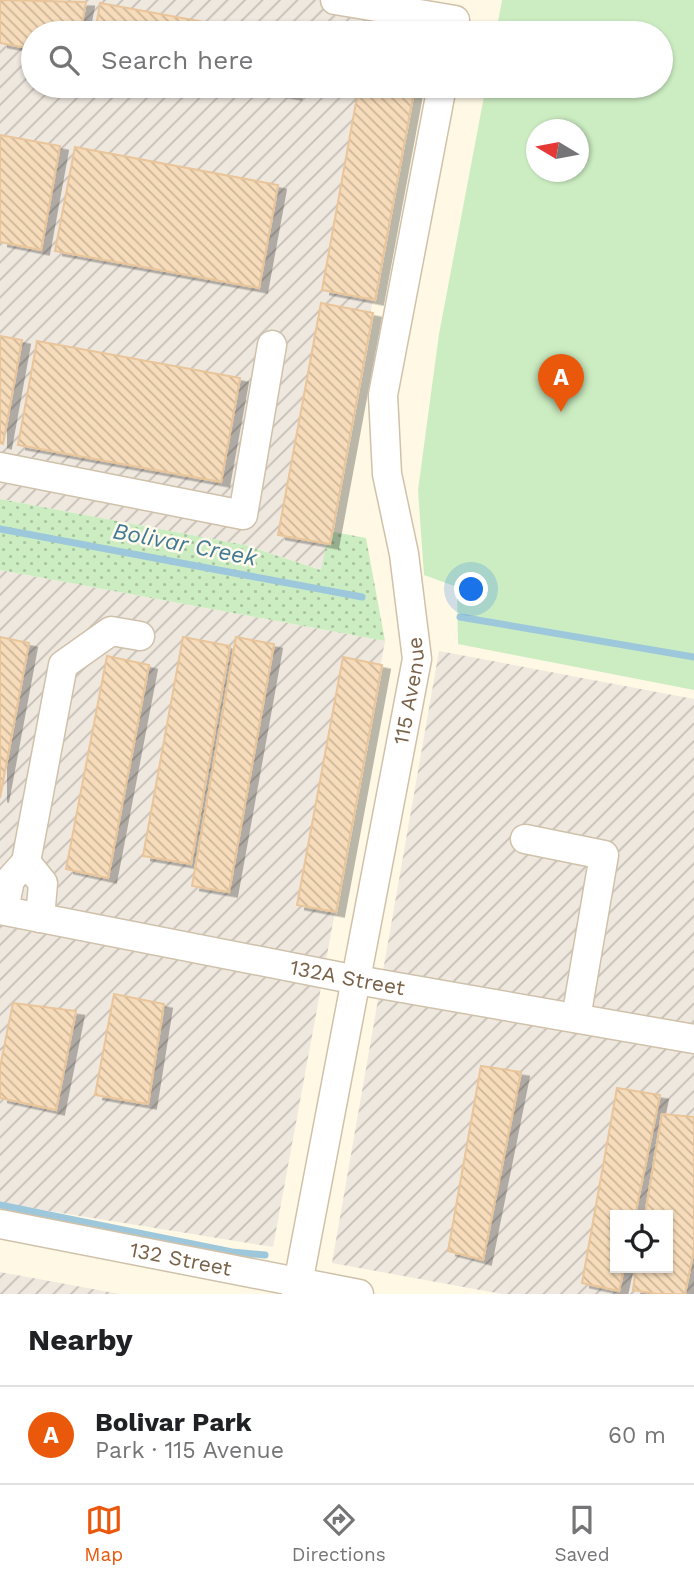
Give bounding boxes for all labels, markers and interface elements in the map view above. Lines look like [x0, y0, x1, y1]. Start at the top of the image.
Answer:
search box [21, 21, 673, 98]
icon: search [45, 41, 83, 79]
text: Search here [101, 45, 253, 75]
north arrow [526, 119, 589, 182]
pin: A [538, 354, 584, 412]
water label: Bolivar Creek [111, 517, 261, 572]
your location [454, 572, 488, 606]
street label: 115 Avenue [388, 635, 429, 747]
street label: 132A Street [288, 954, 407, 1000]
map controls [610, 1210, 673, 1273]
button: locate [610, 1210, 673, 1273]
street label: 132 Street [128, 1237, 234, 1281]
text: Nearby [28, 1322, 133, 1357]
text: Bolivar Park [95, 1407, 252, 1437]
text: A [43, 1422, 59, 1449]
text: 60 m [608, 1422, 666, 1449]
text: Park · 115 Avenue [95, 1437, 284, 1464]
tab: Map [84, 1501, 123, 1566]
tab: Directions [292, 1501, 386, 1566]
tab: Saved [554, 1501, 610, 1566]

